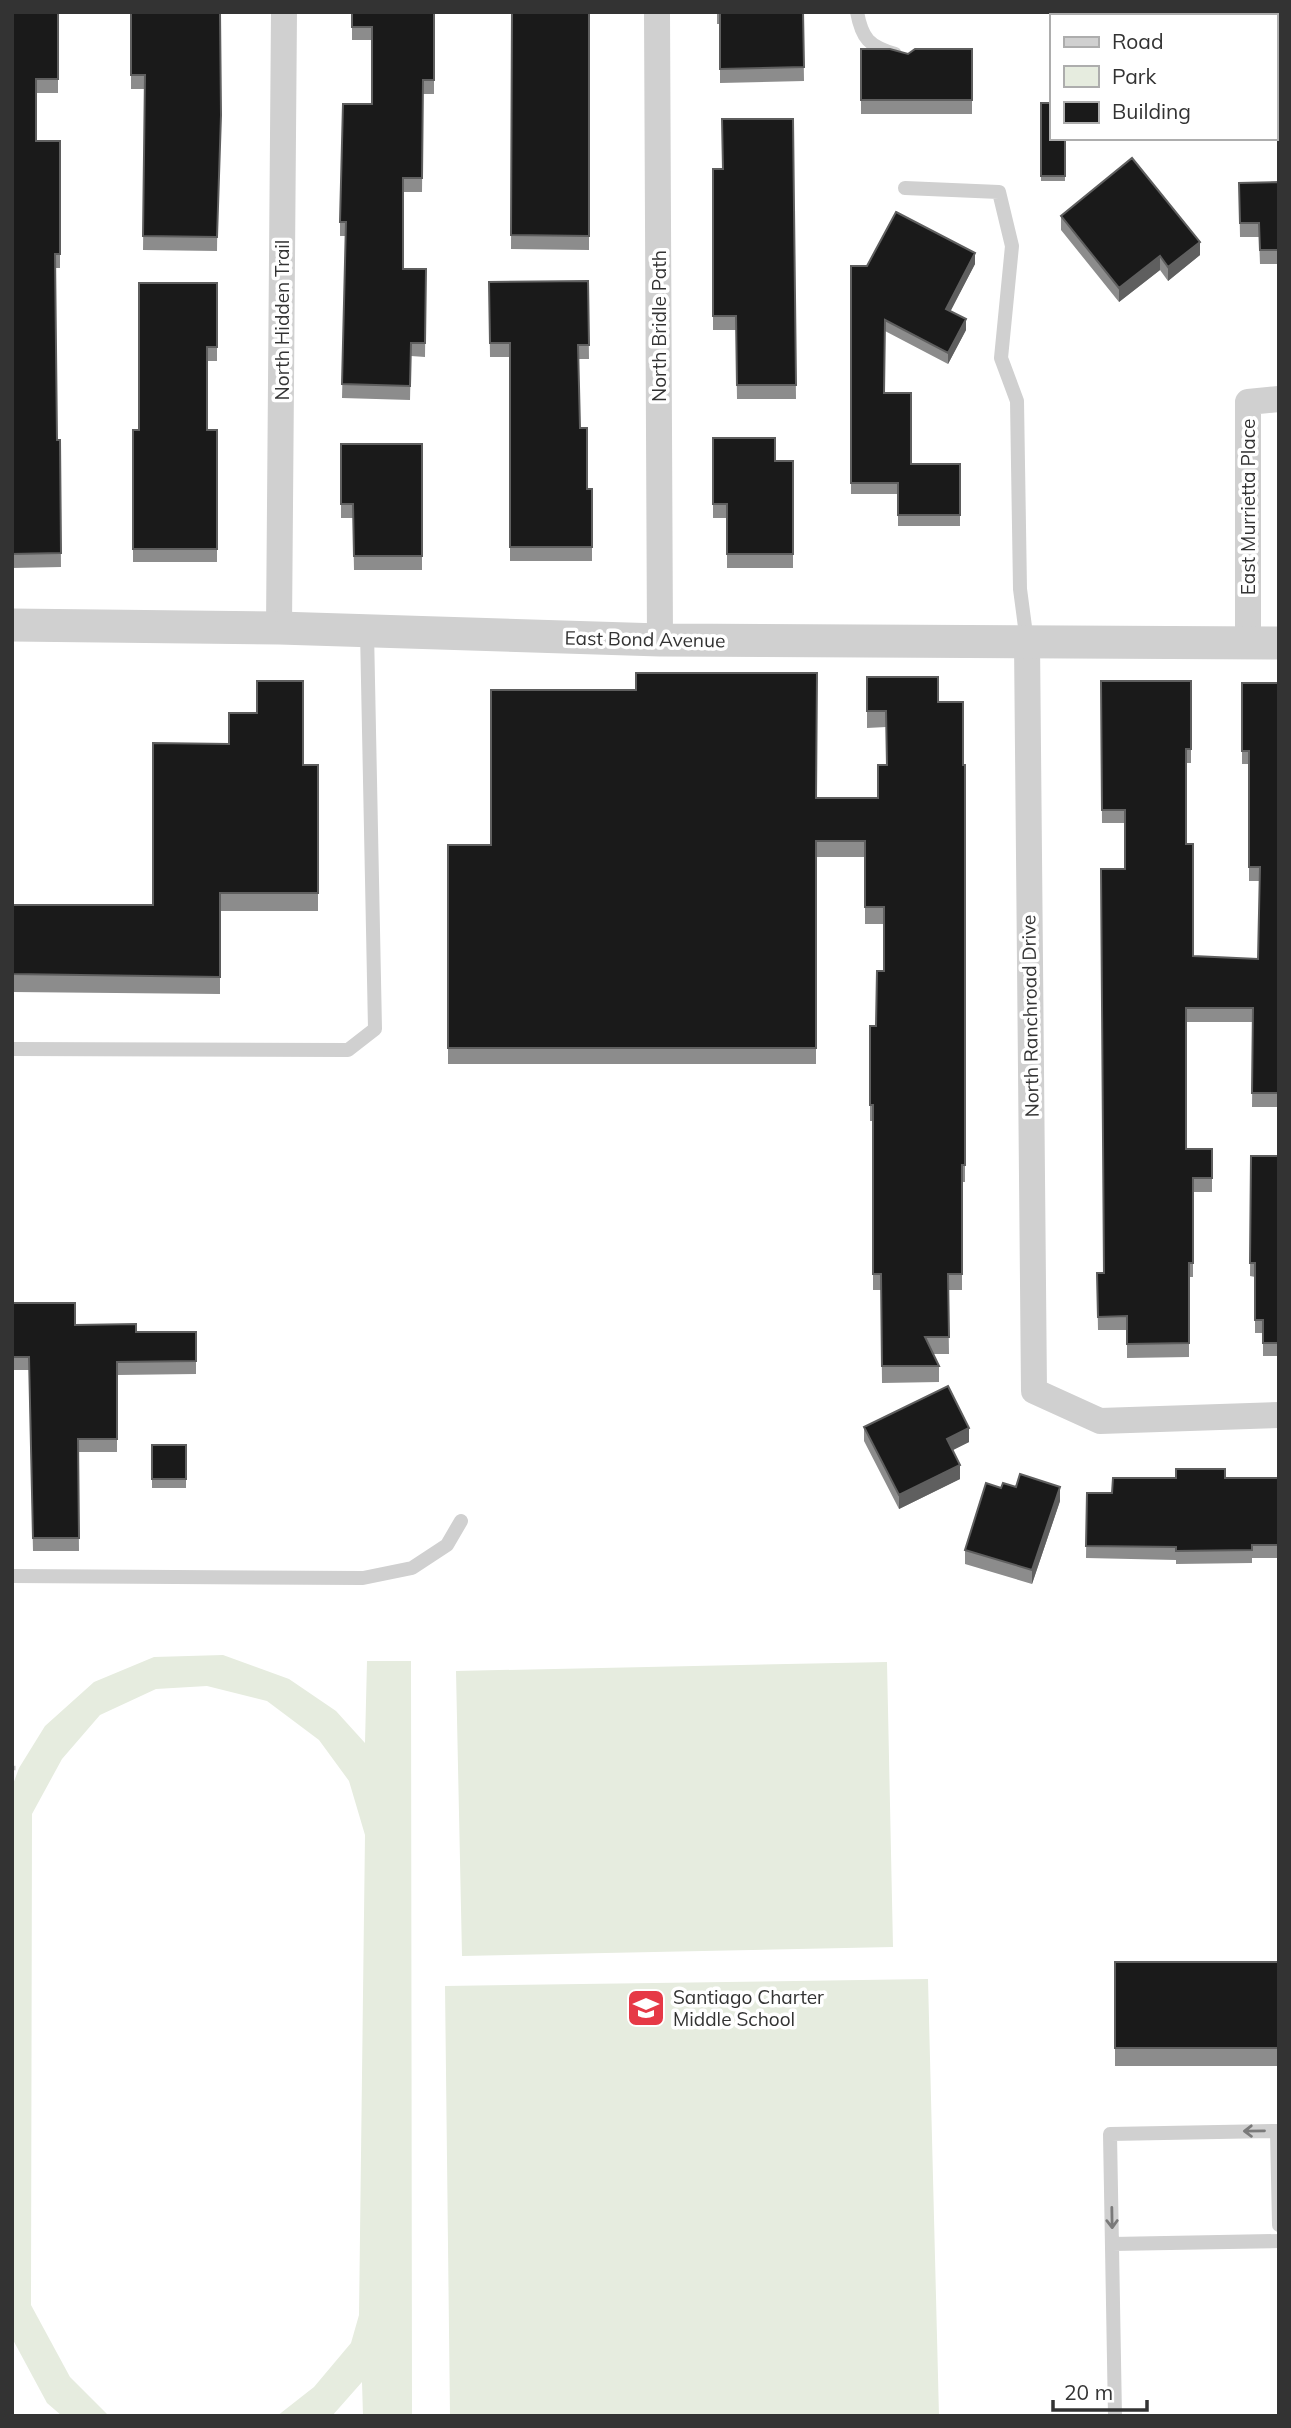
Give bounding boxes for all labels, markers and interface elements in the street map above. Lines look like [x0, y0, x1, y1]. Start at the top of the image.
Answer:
legend [1050, 14, 1277, 140]
text: Road [1112, 28, 1163, 54]
text: Park [1112, 63, 1156, 89]
text: Building [1112, 98, 1191, 124]
street label: North Hidden Trail [270, 240, 294, 400]
street label: North Bridle Path [647, 250, 671, 402]
street label: East Murrietta Place [1236, 419, 1260, 595]
street label: East Bond Avenue [564, 626, 726, 652]
street label: North Ranchroad Drive [1016, 914, 1044, 1118]
place label: Santiago Charter Middle School [673, 1985, 824, 2031]
school or university icon: Santiago Charter Middle School [625, 1987, 667, 2029]
one-way arrow [1243, 2125, 1266, 2138]
one-way arrow [1105, 2206, 1119, 2229]
scale bar [1053, 2368, 1148, 2412]
text: 20 m [1064, 2379, 1113, 2405]

